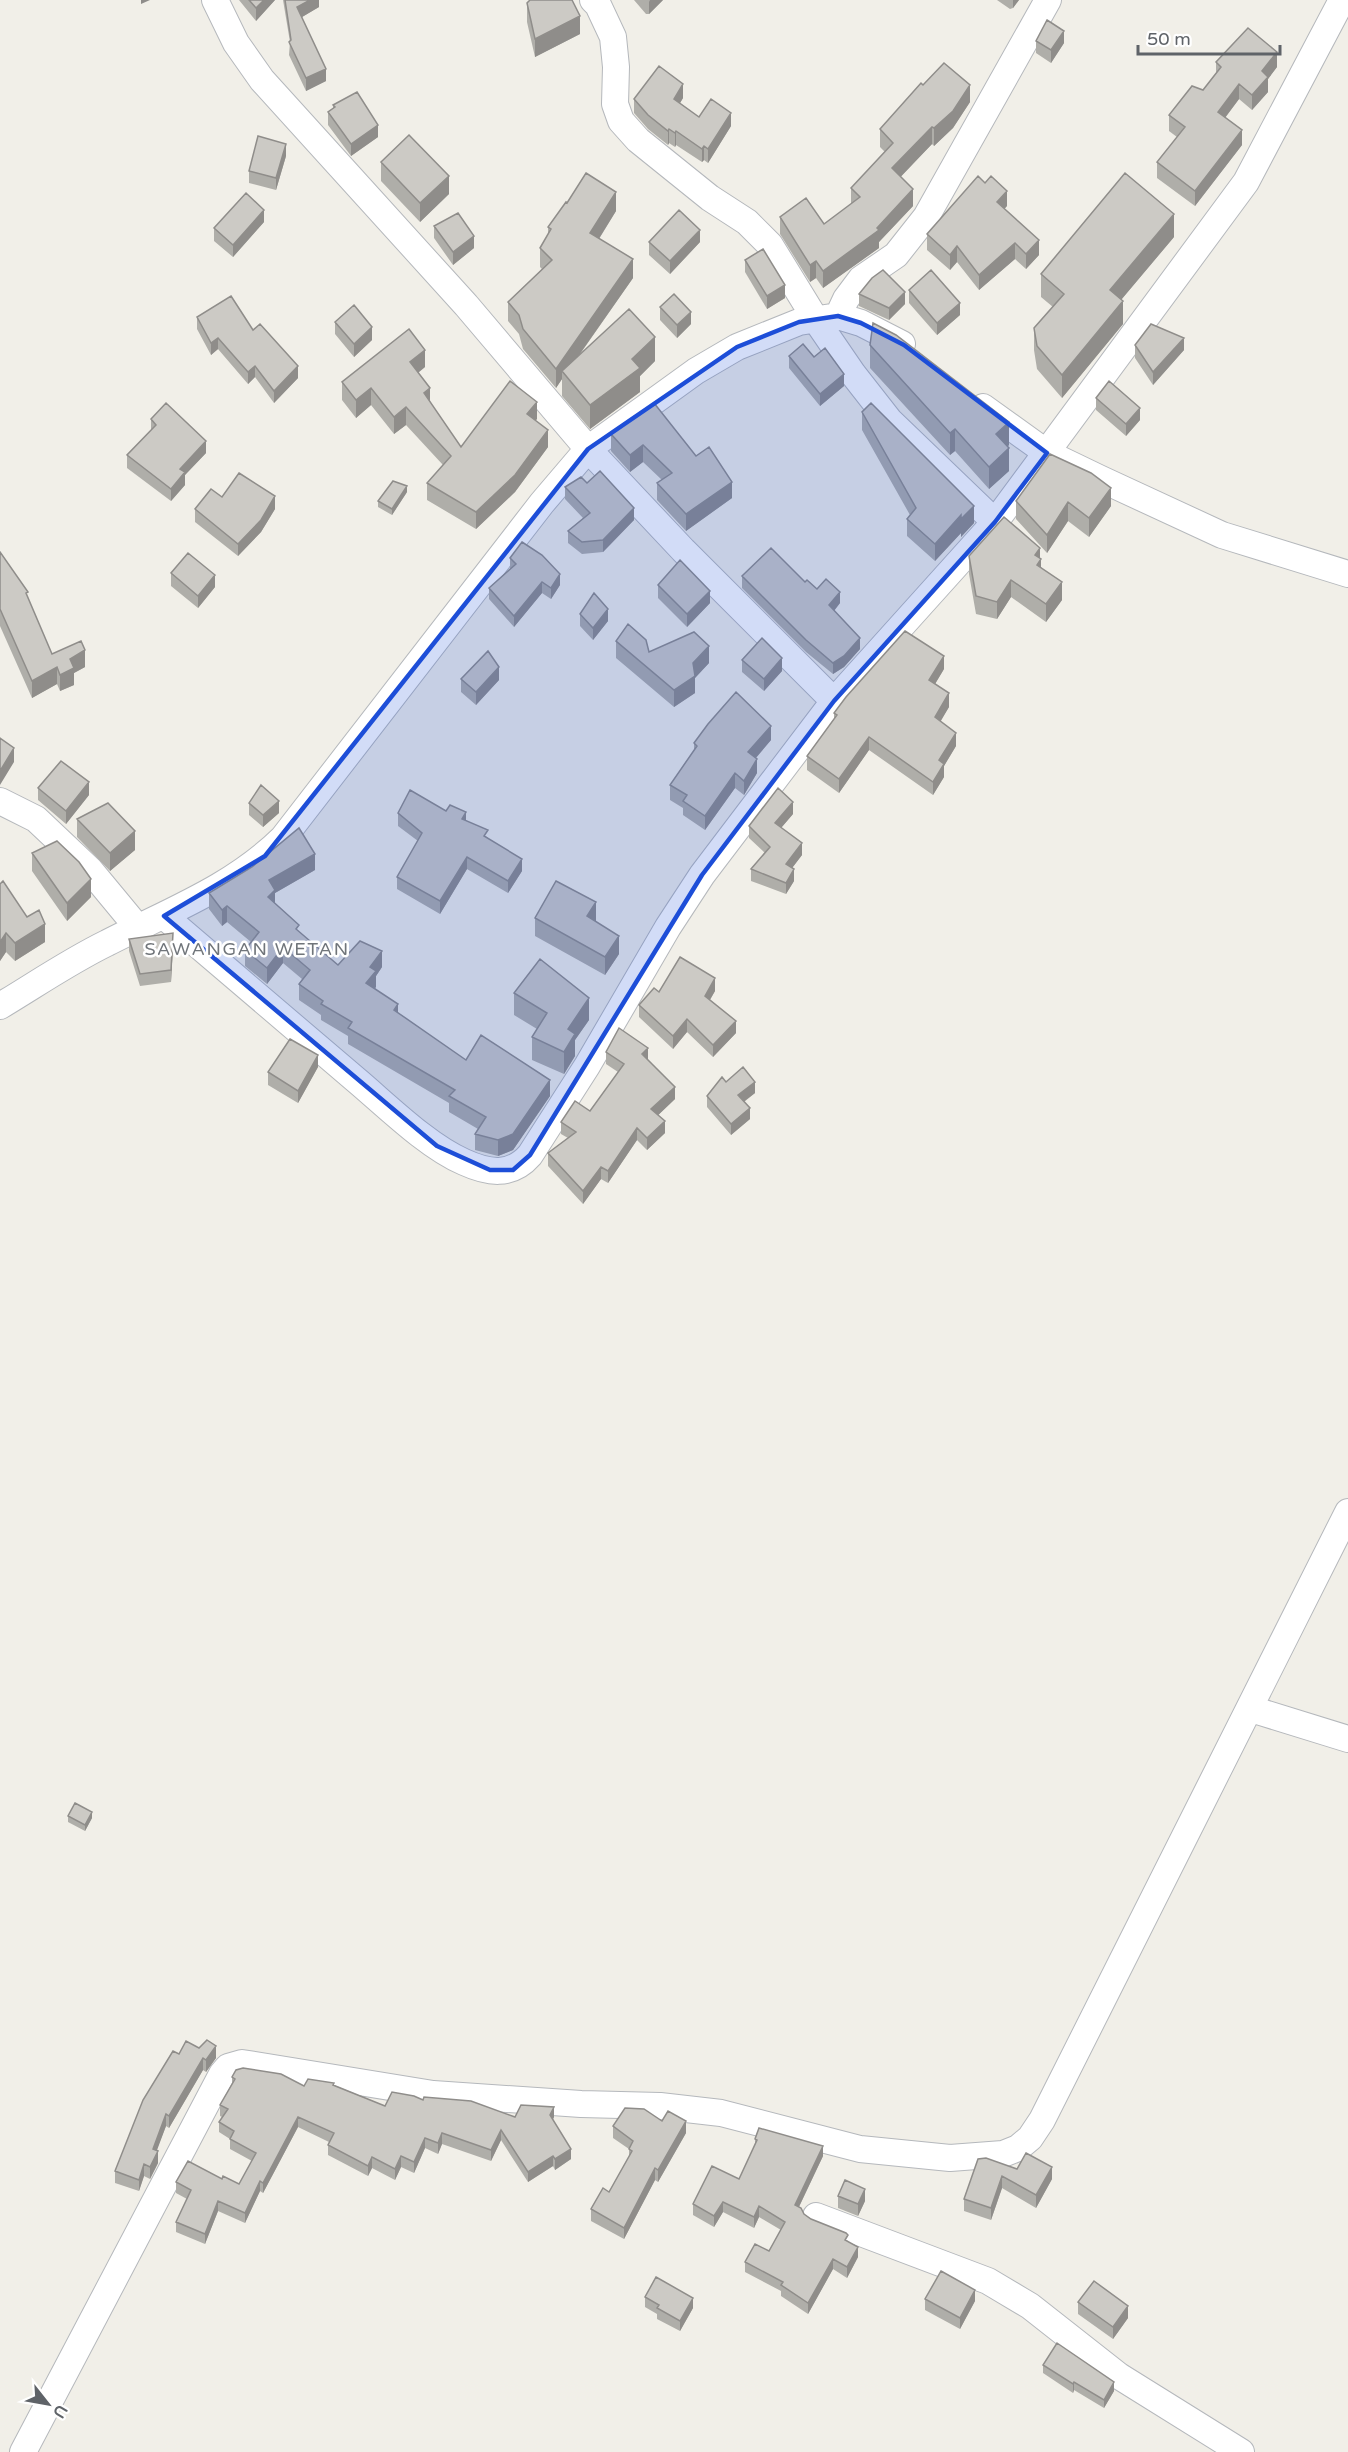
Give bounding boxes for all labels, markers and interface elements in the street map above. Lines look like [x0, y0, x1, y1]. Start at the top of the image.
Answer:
scale bar [1138, 18, 1280, 56]
text: 50 m [1147, 28, 1191, 50]
district label: SAWANGAN WETAN [144, 938, 350, 960]
north arrow [18, 2374, 78, 2434]
text: U [48, 2401, 72, 2422]

